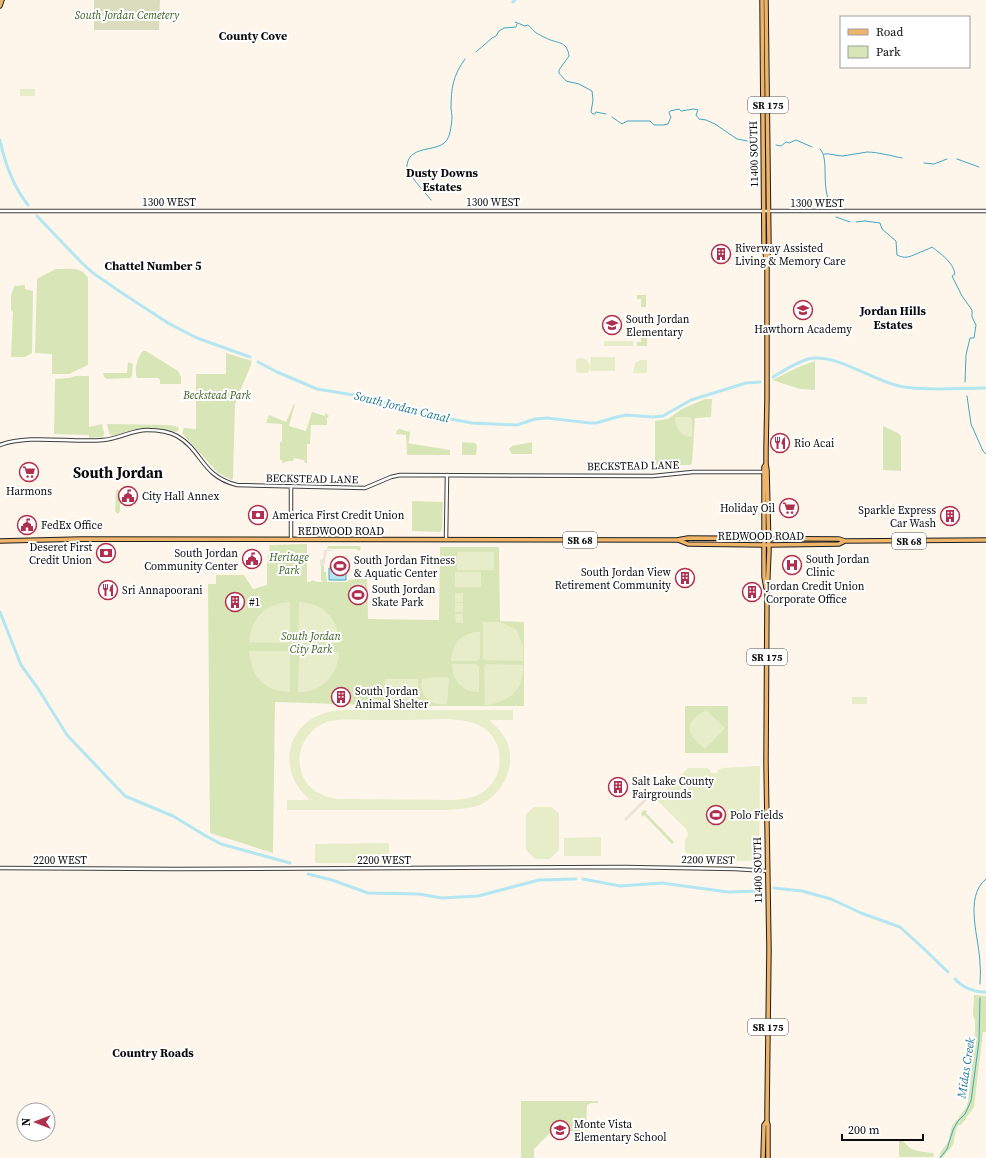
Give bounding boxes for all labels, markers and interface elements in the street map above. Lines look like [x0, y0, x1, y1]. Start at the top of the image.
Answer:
park label: South Jordan Cemetery [75, 8, 180, 23]
legend [840, 16, 970, 68]
text: Road [876, 24, 903, 40]
district label: County Cove [219, 28, 287, 44]
text: Park [876, 44, 901, 60]
road number: SR 175 [748, 97, 788, 113]
street label: 11400 SOUTH [746, 120, 762, 187]
district label: Dusty Downs Estates [406, 165, 479, 195]
street label: 1300 WEST [142, 195, 196, 210]
street label: 1300 WEST [466, 195, 520, 210]
street label: 1300 WEST [790, 196, 844, 211]
place label: Riverway Assisted Living & Memory Care [735, 241, 846, 269]
building icon: Riverway Assisted Living & Memory Care [710, 243, 732, 265]
district label: Chattel Number 5 [105, 258, 202, 274]
school or university icon: Hawthorn Academy [792, 299, 814, 321]
district label: Jordan Hills Estates [859, 303, 927, 333]
place label: South Jordan Elementary [626, 312, 690, 340]
school or university icon: South Jordan Elementary [601, 314, 623, 336]
place label: Hawthorn Academy [754, 322, 852, 337]
water label: South Jordan Canal [353, 387, 452, 427]
park label: Beckstead Park [182, 388, 252, 403]
restaurant icon: Rio Acai [769, 432, 791, 454]
place label: Rio Acai [794, 436, 834, 451]
street label: BECKSTEAD LANE [587, 458, 680, 474]
supermarket icon: Harmons [18, 461, 40, 483]
district label: South Jordan [73, 462, 163, 483]
street label: BECKSTEAD LANE [266, 471, 359, 487]
place label: Harmons [6, 484, 52, 499]
public building icon: City Hall Annex [117, 485, 139, 507]
place label: City Hall Annex [142, 489, 219, 504]
supermarket icon: Holiday Oil [778, 497, 800, 519]
place label: Holiday Oil [720, 501, 775, 516]
place label: Sparkle Express Car Wash [858, 503, 936, 531]
bank icon: America First Credit Union [247, 504, 269, 526]
building icon: Sparkle Express Car Wash [939, 505, 961, 527]
place label: America First Credit Union [272, 508, 405, 523]
public building icon: FedEx Office [16, 514, 38, 536]
place label: FedEx Office [41, 518, 103, 533]
street label: REDWOOD ROAD [298, 524, 384, 539]
street label: REDWOOD ROAD [718, 529, 804, 544]
road number: SR 68 [563, 532, 597, 548]
road number: SR 68 [892, 533, 926, 549]
place label: Deseret First Credit Union [29, 540, 92, 568]
bank icon: Deseret First Credit Union [95, 542, 117, 564]
place label: South Jordan Community Center [144, 546, 238, 574]
public building icon: South Jordan Community Center [241, 548, 263, 570]
park label: Heritage Park [268, 550, 309, 578]
place label: South Jordan Clinic [806, 552, 870, 580]
place label: South Jordan Fitness & Aquatic Center [354, 553, 455, 581]
hospital icon: South Jordan Clinic [781, 554, 803, 576]
sports icon: South Jordan Fitness & Aquatic Center [329, 555, 351, 577]
place label: South Jordan View Retirement Community [555, 565, 672, 593]
building icon: South Jordan View Retirement Community [674, 567, 696, 589]
restaurant icon: Sri Annapoorani [97, 579, 119, 601]
place label: Jordan Credit Union Corporate Office [765, 579, 865, 607]
building icon: Jordan Credit Union Corporate Office [741, 581, 763, 603]
place label: South Jordan Skate Park [372, 582, 436, 610]
place label: Sri Annapoorani [122, 583, 203, 598]
sports icon: South Jordan Skate Park [347, 584, 369, 606]
building icon: #1 [224, 591, 246, 613]
place label: #1 [249, 595, 260, 610]
park label: South Jordan City Park [281, 629, 342, 657]
road number: SR 175 [747, 649, 787, 665]
place label: South Jordan Animal Shelter [355, 684, 429, 712]
building icon: South Jordan Animal Shelter [330, 686, 352, 708]
place label: Salt Lake County Fairgrounds [632, 774, 714, 802]
building icon: Salt Lake County Fairgrounds [607, 776, 629, 798]
sports icon: Polo Fields [705, 804, 727, 826]
place label: Polo Fields [730, 808, 784, 823]
street label: 11400 SOUTH [750, 836, 766, 903]
street label: 2200 WEST [681, 852, 735, 868]
street label: 2200 WEST [33, 853, 87, 868]
street label: 2200 WEST [357, 853, 411, 868]
road number: SR 175 [748, 1019, 788, 1035]
water label: Midas Creek [953, 1036, 979, 1100]
district label: Country Roads [112, 1045, 194, 1061]
north arrow [16, 1102, 56, 1142]
scale bar [842, 1116, 923, 1142]
place label: Monte Vista Elementary School [574, 1117, 666, 1145]
text: N [19, 1118, 34, 1126]
school or university icon: Monte Vista Elementary School [549, 1119, 571, 1141]
text: 200 m [848, 1122, 880, 1138]

